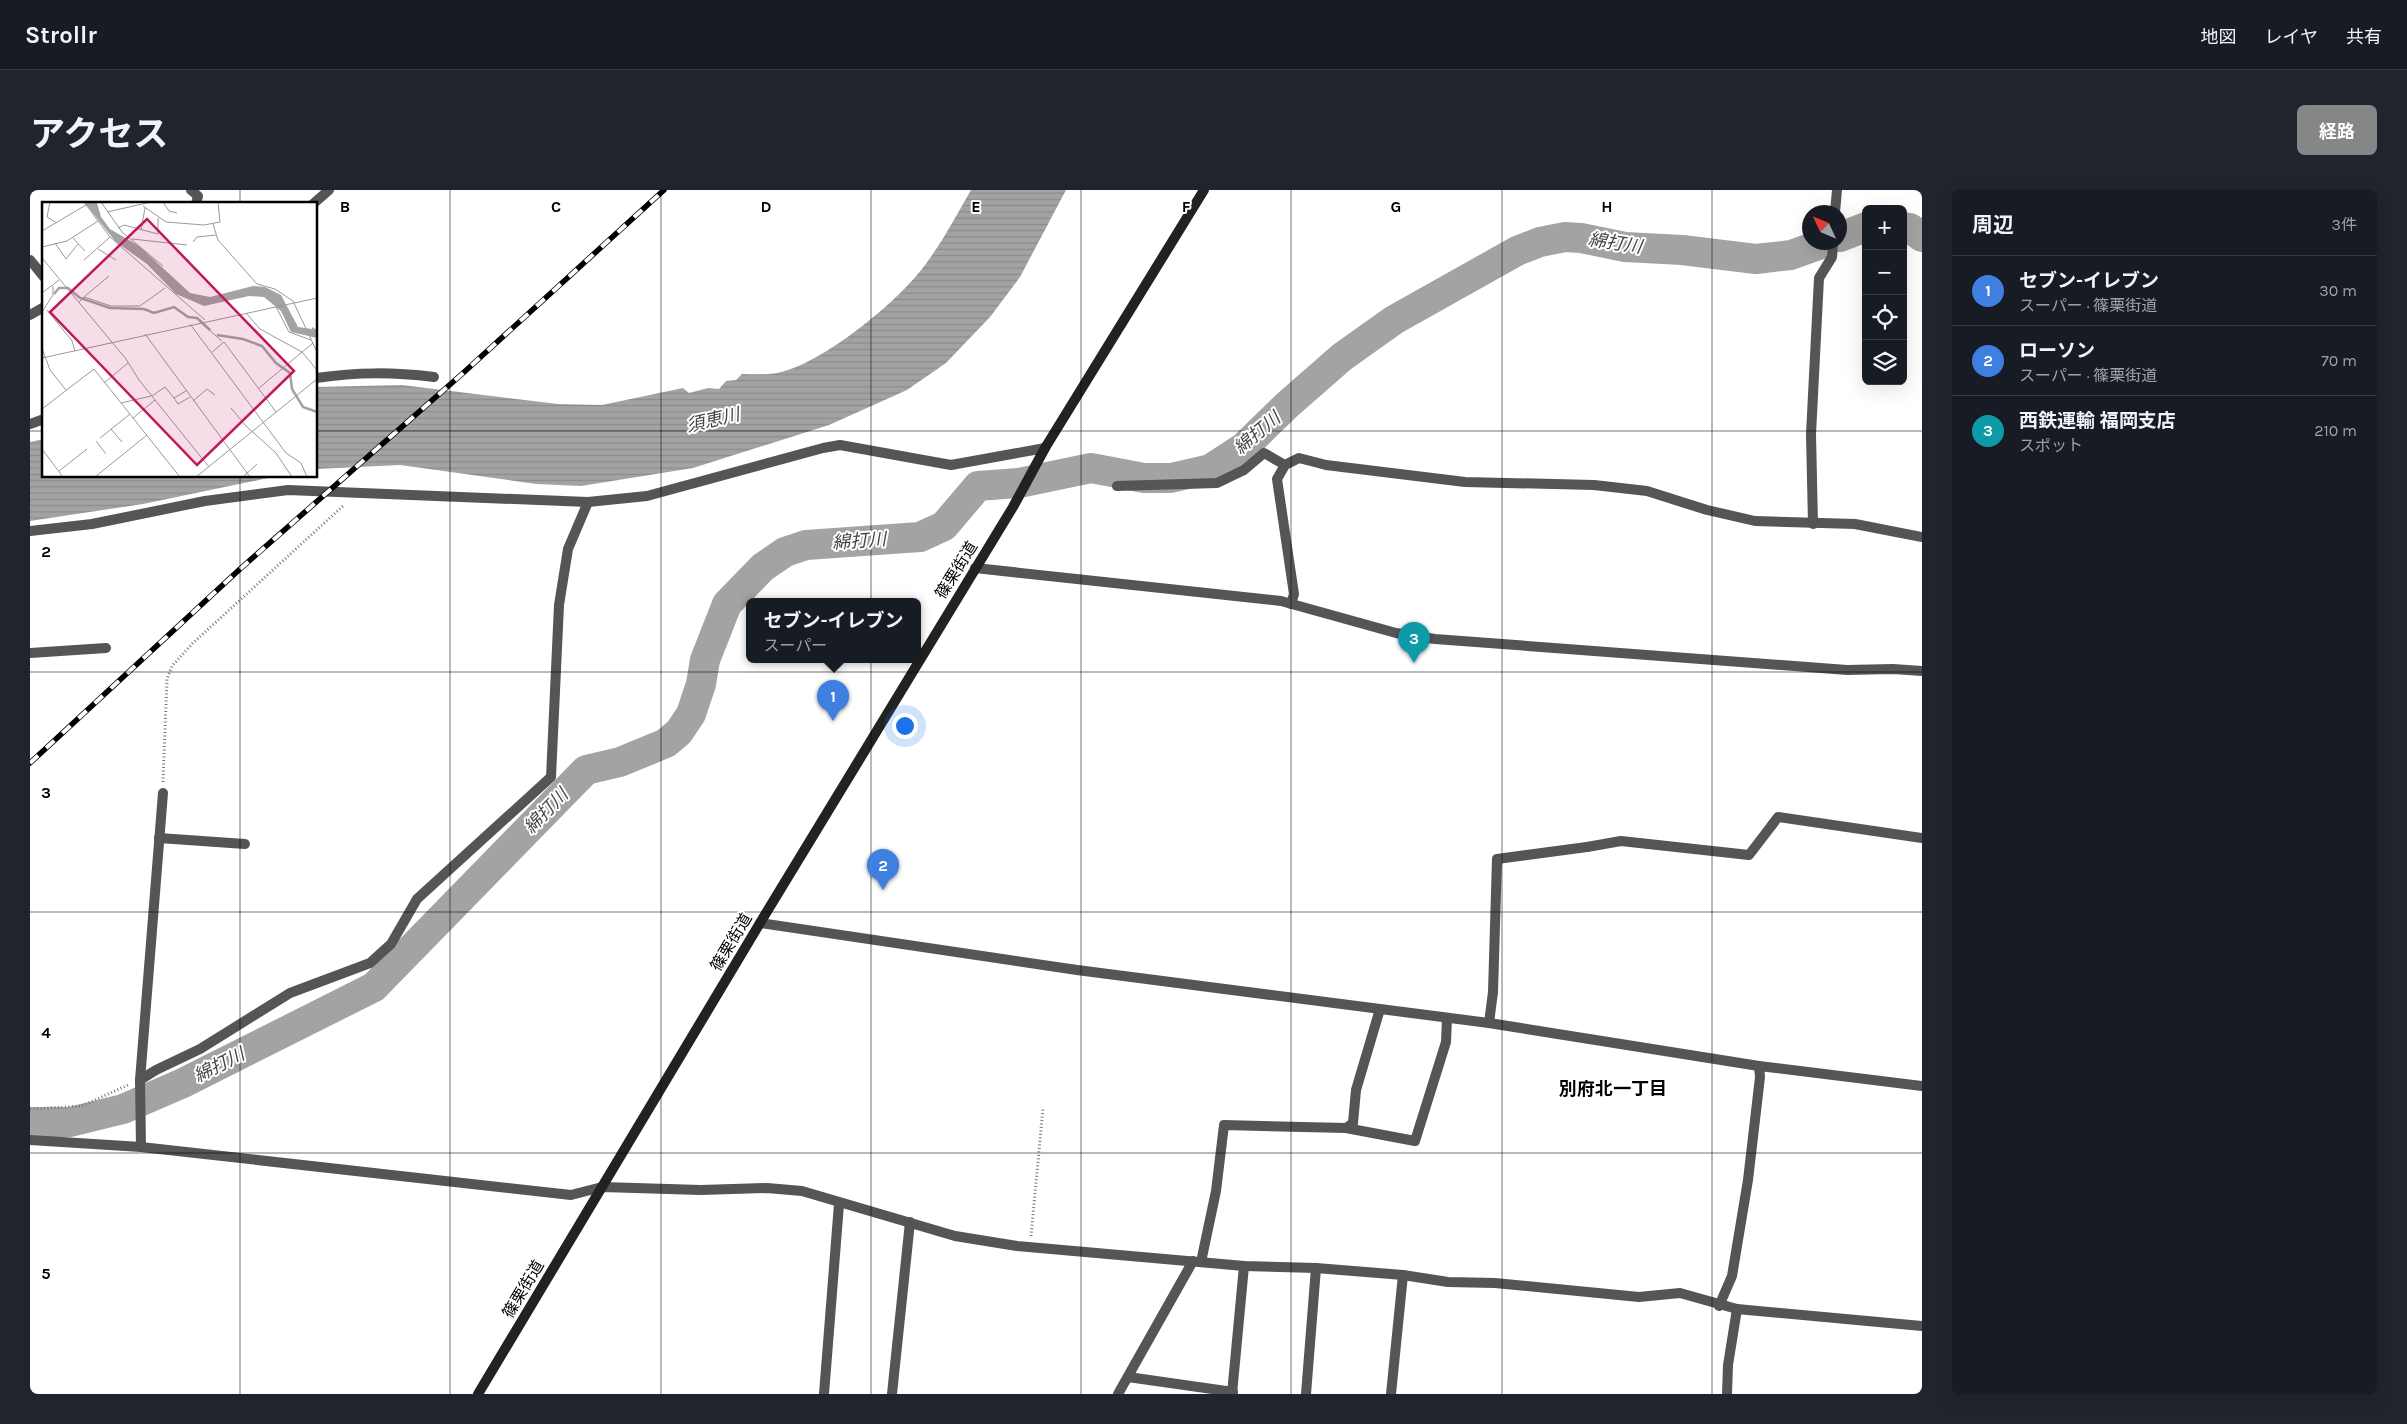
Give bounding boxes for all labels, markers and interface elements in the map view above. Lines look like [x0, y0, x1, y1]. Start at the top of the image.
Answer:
text: Strollr [25, 21, 97, 49]
text: 地図 [2201, 26, 2237, 48]
text: レイヤ [2265, 26, 2318, 48]
text: 共有 [2346, 26, 2382, 48]
button: 経路 [2297, 105, 2377, 155]
text: アクセス [30, 114, 168, 155]
text: B [340, 197, 350, 216]
text: C [551, 197, 561, 216]
text: D [761, 197, 772, 216]
text: E [971, 197, 981, 216]
text: F [1182, 197, 1191, 216]
text: G [1391, 197, 1401, 216]
text: H [1601, 197, 1613, 216]
inset map [42, 202, 318, 478]
north arrow [1802, 205, 1847, 250]
map controls [1862, 205, 1907, 385]
button: + [1862, 205, 1907, 250]
text: 周辺 [1972, 213, 2014, 237]
text: 3件 [2332, 215, 2357, 234]
water label: 綿打川 [1587, 228, 1645, 258]
button: − [1862, 250, 1907, 295]
text: セブン-イレブン [2019, 270, 2159, 292]
text: 1 [1985, 281, 1991, 300]
text: 30 m [2319, 281, 2357, 300]
button: locate [1862, 295, 1907, 340]
text: スーパー · 篠栗街道 [2019, 296, 2157, 315]
button: layers [1862, 340, 1907, 385]
text: ローソン [2019, 340, 2095, 362]
text: 2 [1983, 351, 1993, 370]
text: 70 m [2321, 351, 2357, 370]
text: スーパー · 篠栗街道 [2019, 366, 2157, 385]
water label: 須恵川 [684, 403, 744, 437]
water label: 綿打川 [1229, 406, 1286, 459]
text: 西鉄運輸 福岡支店 [2019, 410, 2176, 432]
text: 3 [1983, 421, 1993, 440]
text: 210 m [2314, 421, 2357, 440]
text: スポット [2019, 436, 2083, 455]
water label: 綿打川 [831, 528, 889, 554]
street label: 篠栗街道 [931, 538, 981, 602]
text: 2 [41, 542, 51, 561]
popup [746, 598, 921, 663]
text: セブン-イレブン [763, 610, 904, 632]
pin: 3 [1398, 622, 1430, 663]
text: スーパー [763, 636, 827, 655]
pin: 1 [817, 680, 849, 721]
your location [892, 713, 918, 739]
water label: 綿打川 [519, 782, 574, 838]
text: 3 [41, 783, 51, 802]
pin: 2 [867, 849, 899, 890]
street label: 篠栗街道 [706, 910, 756, 974]
text: 4 [41, 1023, 51, 1042]
water label: 綿打川 [190, 1042, 250, 1087]
district label: 別府北一丁目 [1559, 1078, 1667, 1100]
street label: 篠栗街道 [498, 1257, 548, 1321]
text: 5 [41, 1264, 51, 1283]

